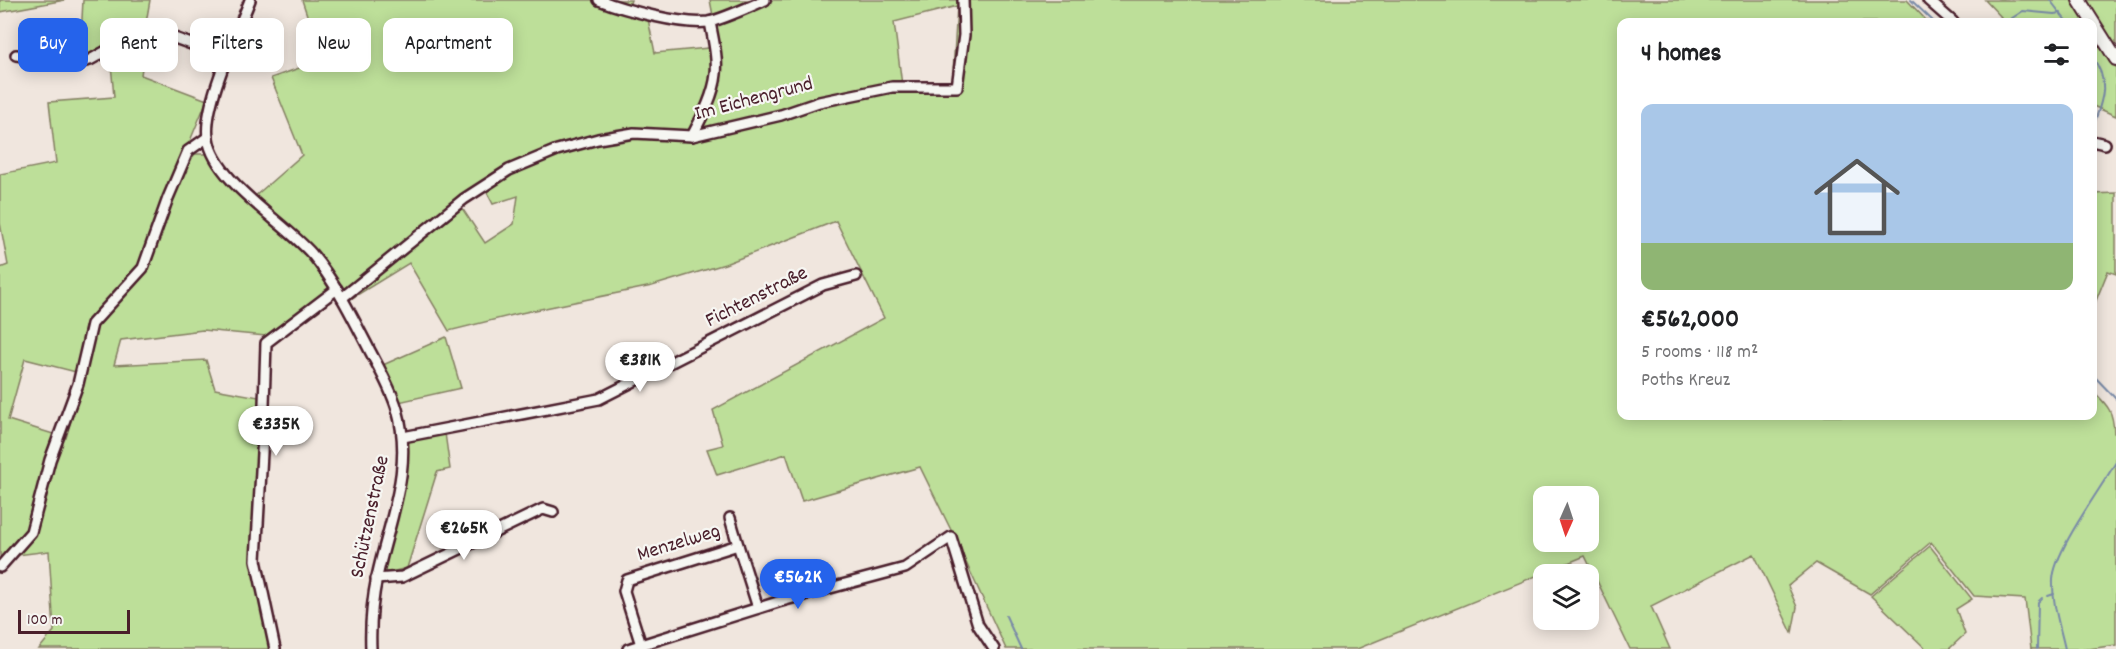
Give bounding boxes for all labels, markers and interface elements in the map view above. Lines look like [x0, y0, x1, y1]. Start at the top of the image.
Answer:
chip: Buy [18, 18, 88, 72]
chip: Rent [100, 18, 178, 72]
chip: Filters [190, 18, 284, 72]
chip: New [296, 18, 371, 72]
chip: Apartment [383, 18, 513, 72]
text: 4 homes [1641, 36, 1721, 73]
icon: filters [2040, 38, 2073, 71]
street label: Im Eichengrund [691, 70, 817, 130]
icon: home [1803, 143, 1911, 251]
street label: Fichtenstraße [701, 259, 813, 337]
text: €562,000 [1641, 302, 1739, 339]
text: 5 rooms · 118 m² [1641, 339, 1758, 367]
pin: €381K [598, 342, 682, 393]
text: €381K [619, 347, 661, 375]
text: Poths Kreuz [1641, 367, 1730, 395]
pin: €335K [234, 406, 318, 457]
text: €335K [252, 411, 300, 439]
street label: Schützenstraße [343, 453, 399, 581]
north arrow [1533, 486, 1599, 552]
map controls [1533, 486, 1599, 630]
pin: €265K [422, 510, 506, 561]
text: €265K [440, 515, 488, 543]
street label: Menzelweg [634, 517, 724, 571]
pin: €562K [756, 559, 840, 610]
text: €562K [774, 564, 822, 592]
button: layers [1533, 564, 1599, 630]
scale bar [18, 607, 130, 634]
text: 100 m [27, 609, 63, 632]

